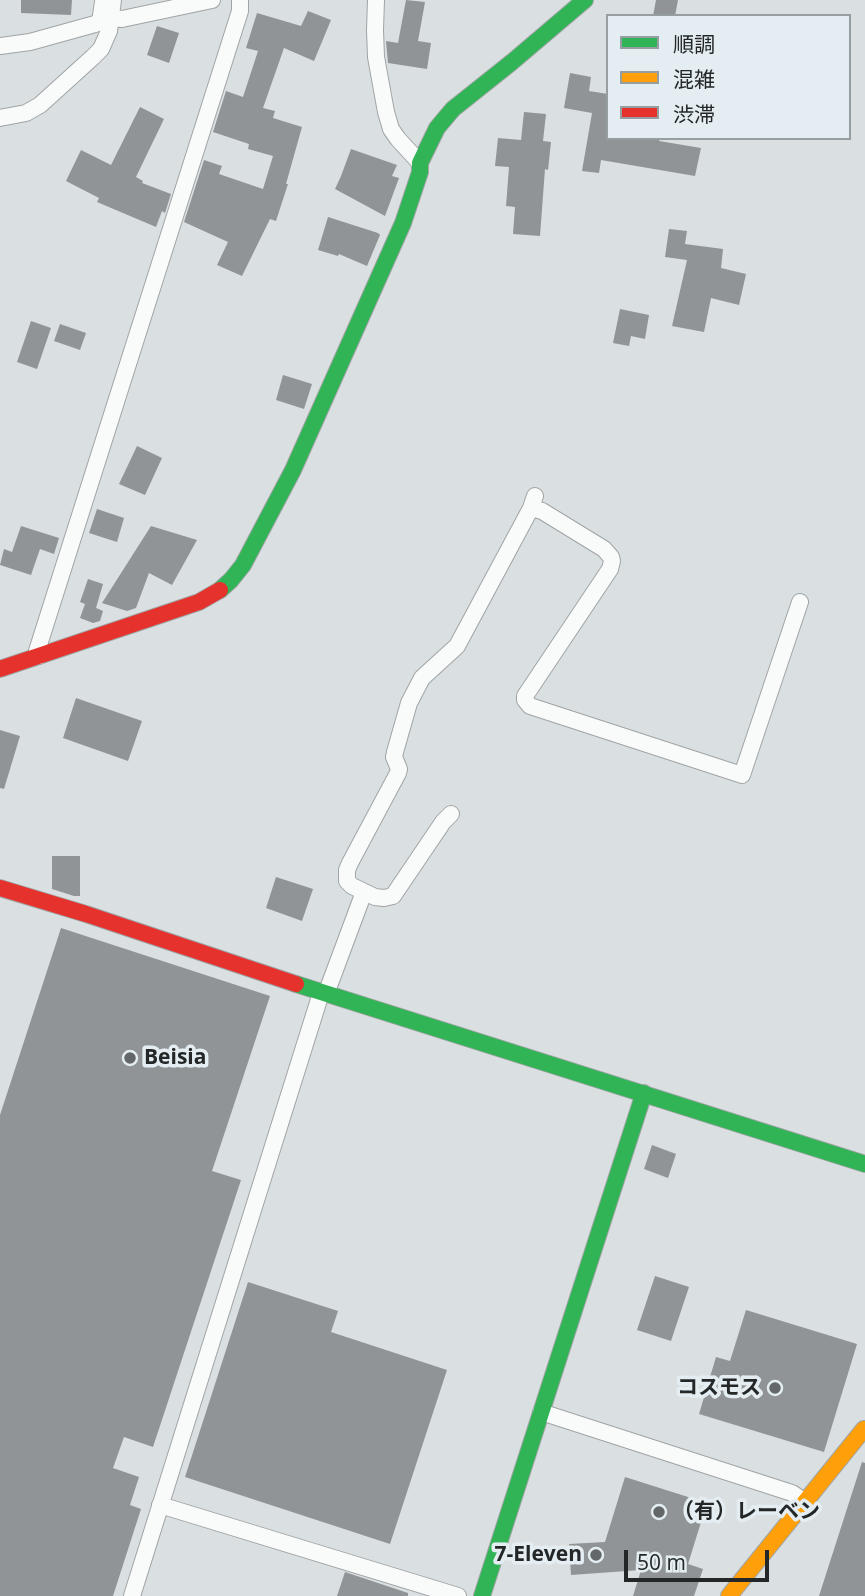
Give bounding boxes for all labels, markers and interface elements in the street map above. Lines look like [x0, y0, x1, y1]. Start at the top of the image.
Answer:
legend [606, 14, 851, 140]
text: 順調 [673, 30, 715, 58]
text: 混雑 [673, 65, 715, 93]
text: 渋滞 [673, 100, 715, 128]
place label: Beisia [144, 1045, 206, 1071]
marker: Beisia [122, 1050, 138, 1066]
place label: コスモス [677, 1375, 761, 1401]
marker: コスモス [767, 1380, 783, 1396]
place label: （有）レーベン [673, 1499, 820, 1525]
marker: （有）レーベン [651, 1504, 667, 1520]
scale bar [627, 1536, 772, 1580]
place label: 7-Eleven [495, 1542, 582, 1568]
marker: 7-Eleven [588, 1547, 604, 1563]
text: 50 m [637, 1548, 686, 1576]

